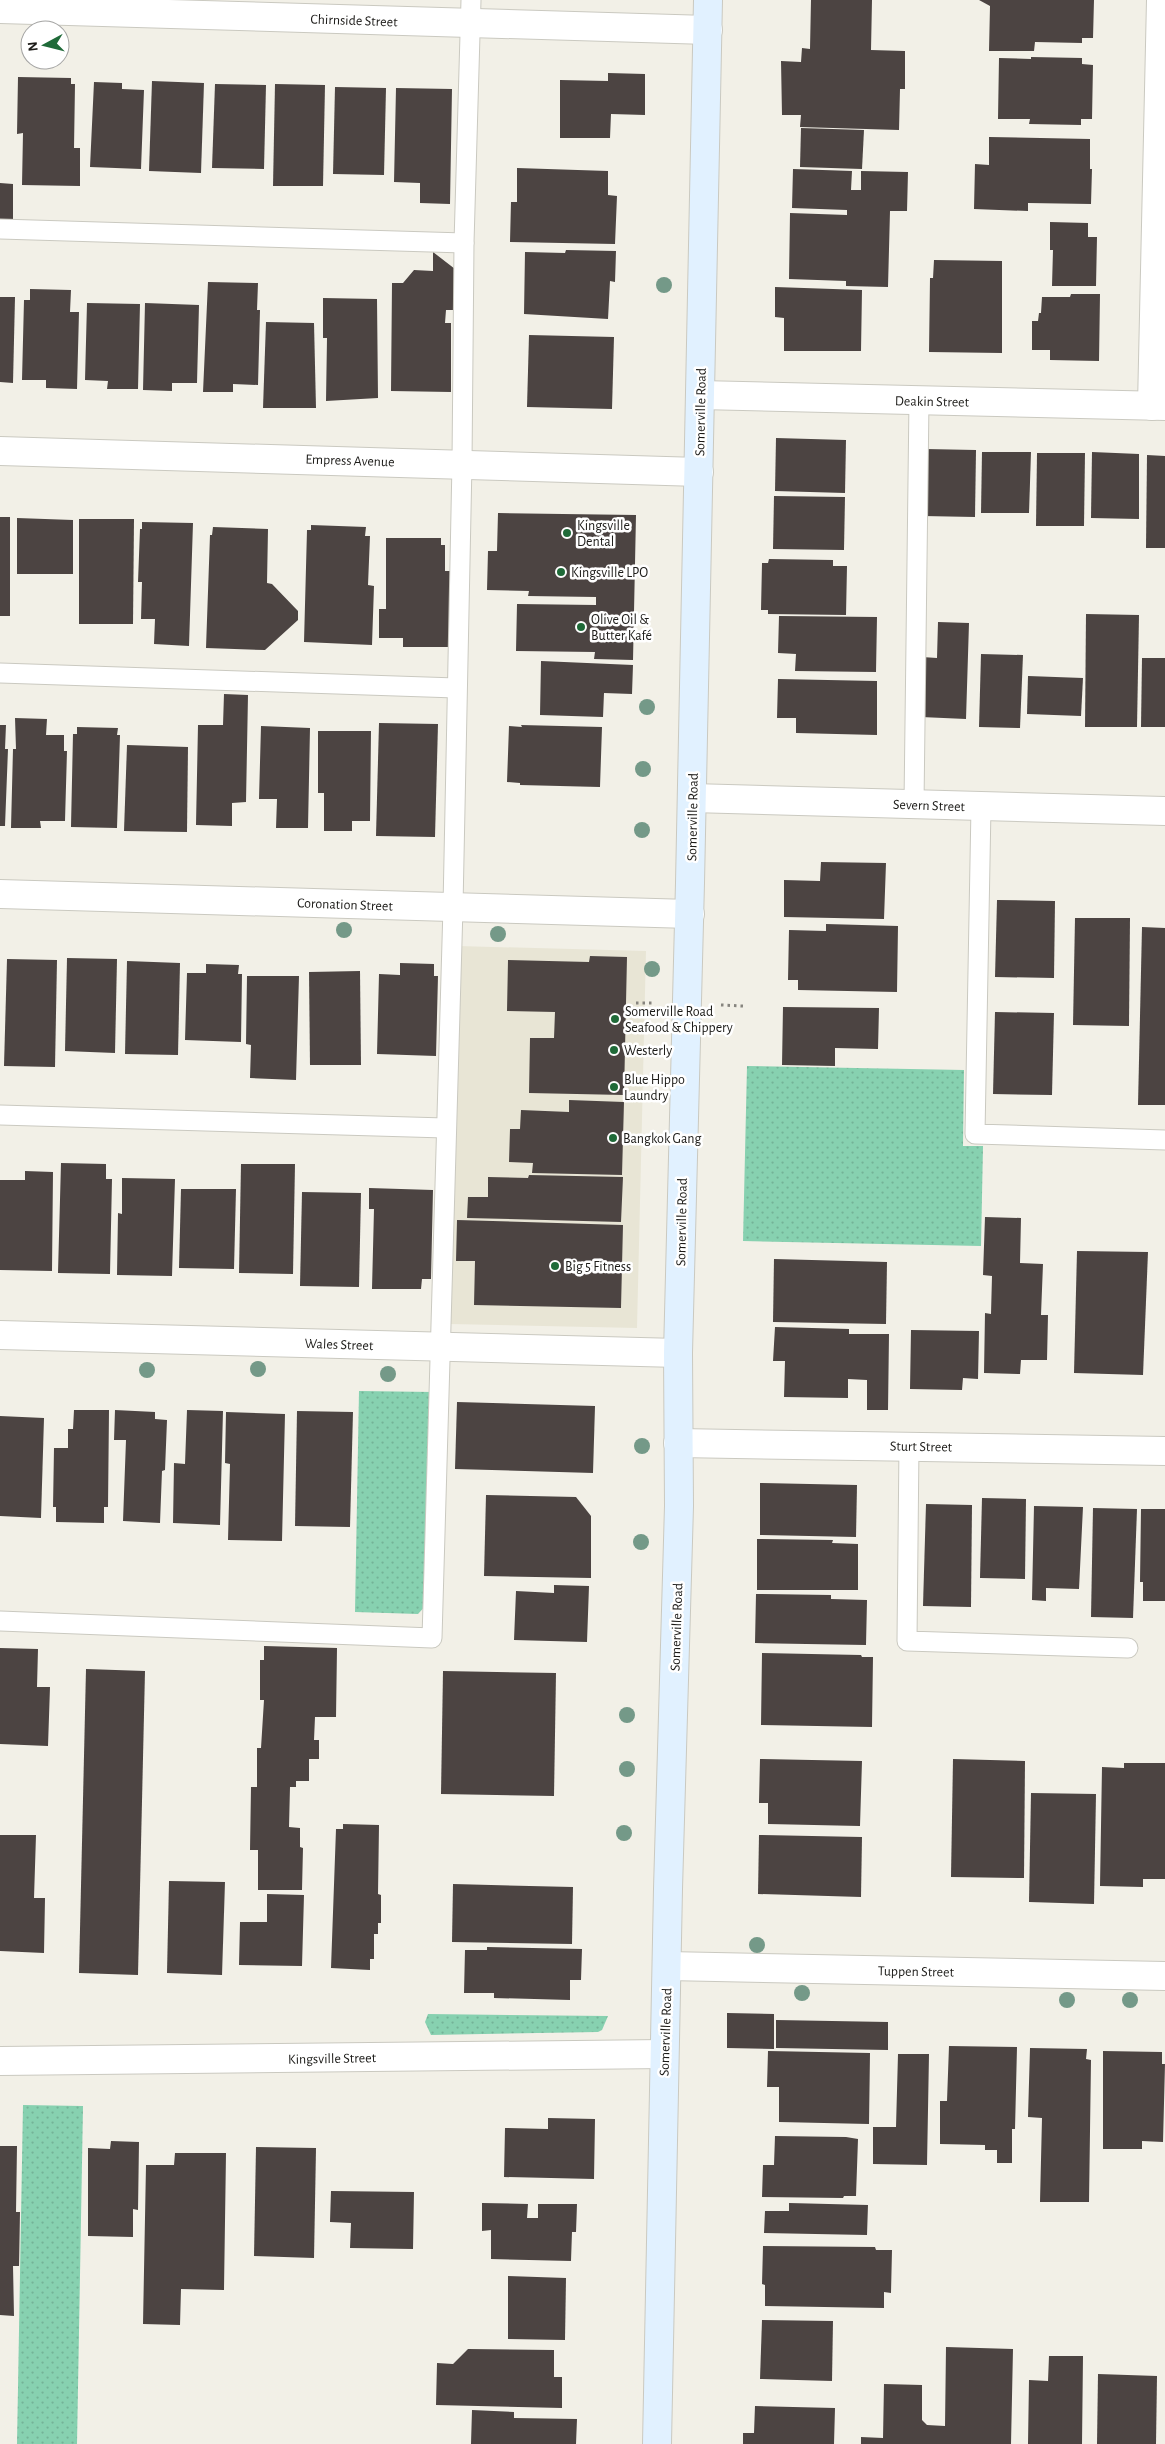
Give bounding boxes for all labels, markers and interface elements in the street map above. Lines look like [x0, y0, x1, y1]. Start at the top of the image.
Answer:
street label: Chirnside Street [310, 12, 398, 30]
north arrow [20, 20, 70, 70]
text: N [26, 41, 41, 52]
street label: Somerville Road [693, 368, 709, 456]
street label: Deakin Street [895, 394, 970, 410]
street label: Empress Avenue [305, 452, 395, 470]
place label: Kingsville Dental [577, 519, 630, 549]
marker: Kingsville Dental [561, 527, 573, 539]
marker: Kingsville LPO [555, 566, 567, 578]
place label: Kingsville LPO [571, 566, 648, 580]
place label: Olive Oil & Butter Kafé [591, 613, 652, 643]
marker: Olive Oil & Butter Kafé [575, 621, 587, 633]
street label: Somerville Road [685, 773, 701, 861]
street label: Severn Street [893, 798, 966, 814]
street label: Coronation Street [297, 896, 394, 914]
place label: Somerville Road Seafood & Chippery [625, 1005, 733, 1035]
marker: Somerville Road Seafood & Chippery [609, 1013, 621, 1025]
marker: Westerly [608, 1044, 620, 1056]
place label: Westerly [624, 1044, 672, 1058]
place label: Blue Hippo Laundry [624, 1073, 685, 1103]
marker: Blue Hippo Laundry [608, 1081, 620, 1093]
marker: Bangkok Gang [607, 1132, 619, 1144]
place label: Bangkok Gang [623, 1132, 701, 1146]
street label: Somerville Road [674, 1178, 690, 1266]
marker: Big 5 Fitness [549, 1260, 561, 1272]
place label: Big 5 Fitness [565, 1260, 631, 1274]
street label: Wales Street [304, 1337, 374, 1353]
street label: Sturt Street [890, 1439, 953, 1455]
street label: Somerville Road [668, 1583, 686, 1671]
street label: Tuppen Street [878, 1964, 955, 1980]
street label: Somerville Road [657, 1988, 675, 2076]
street label: Kingsville Street [288, 2051, 377, 2067]

